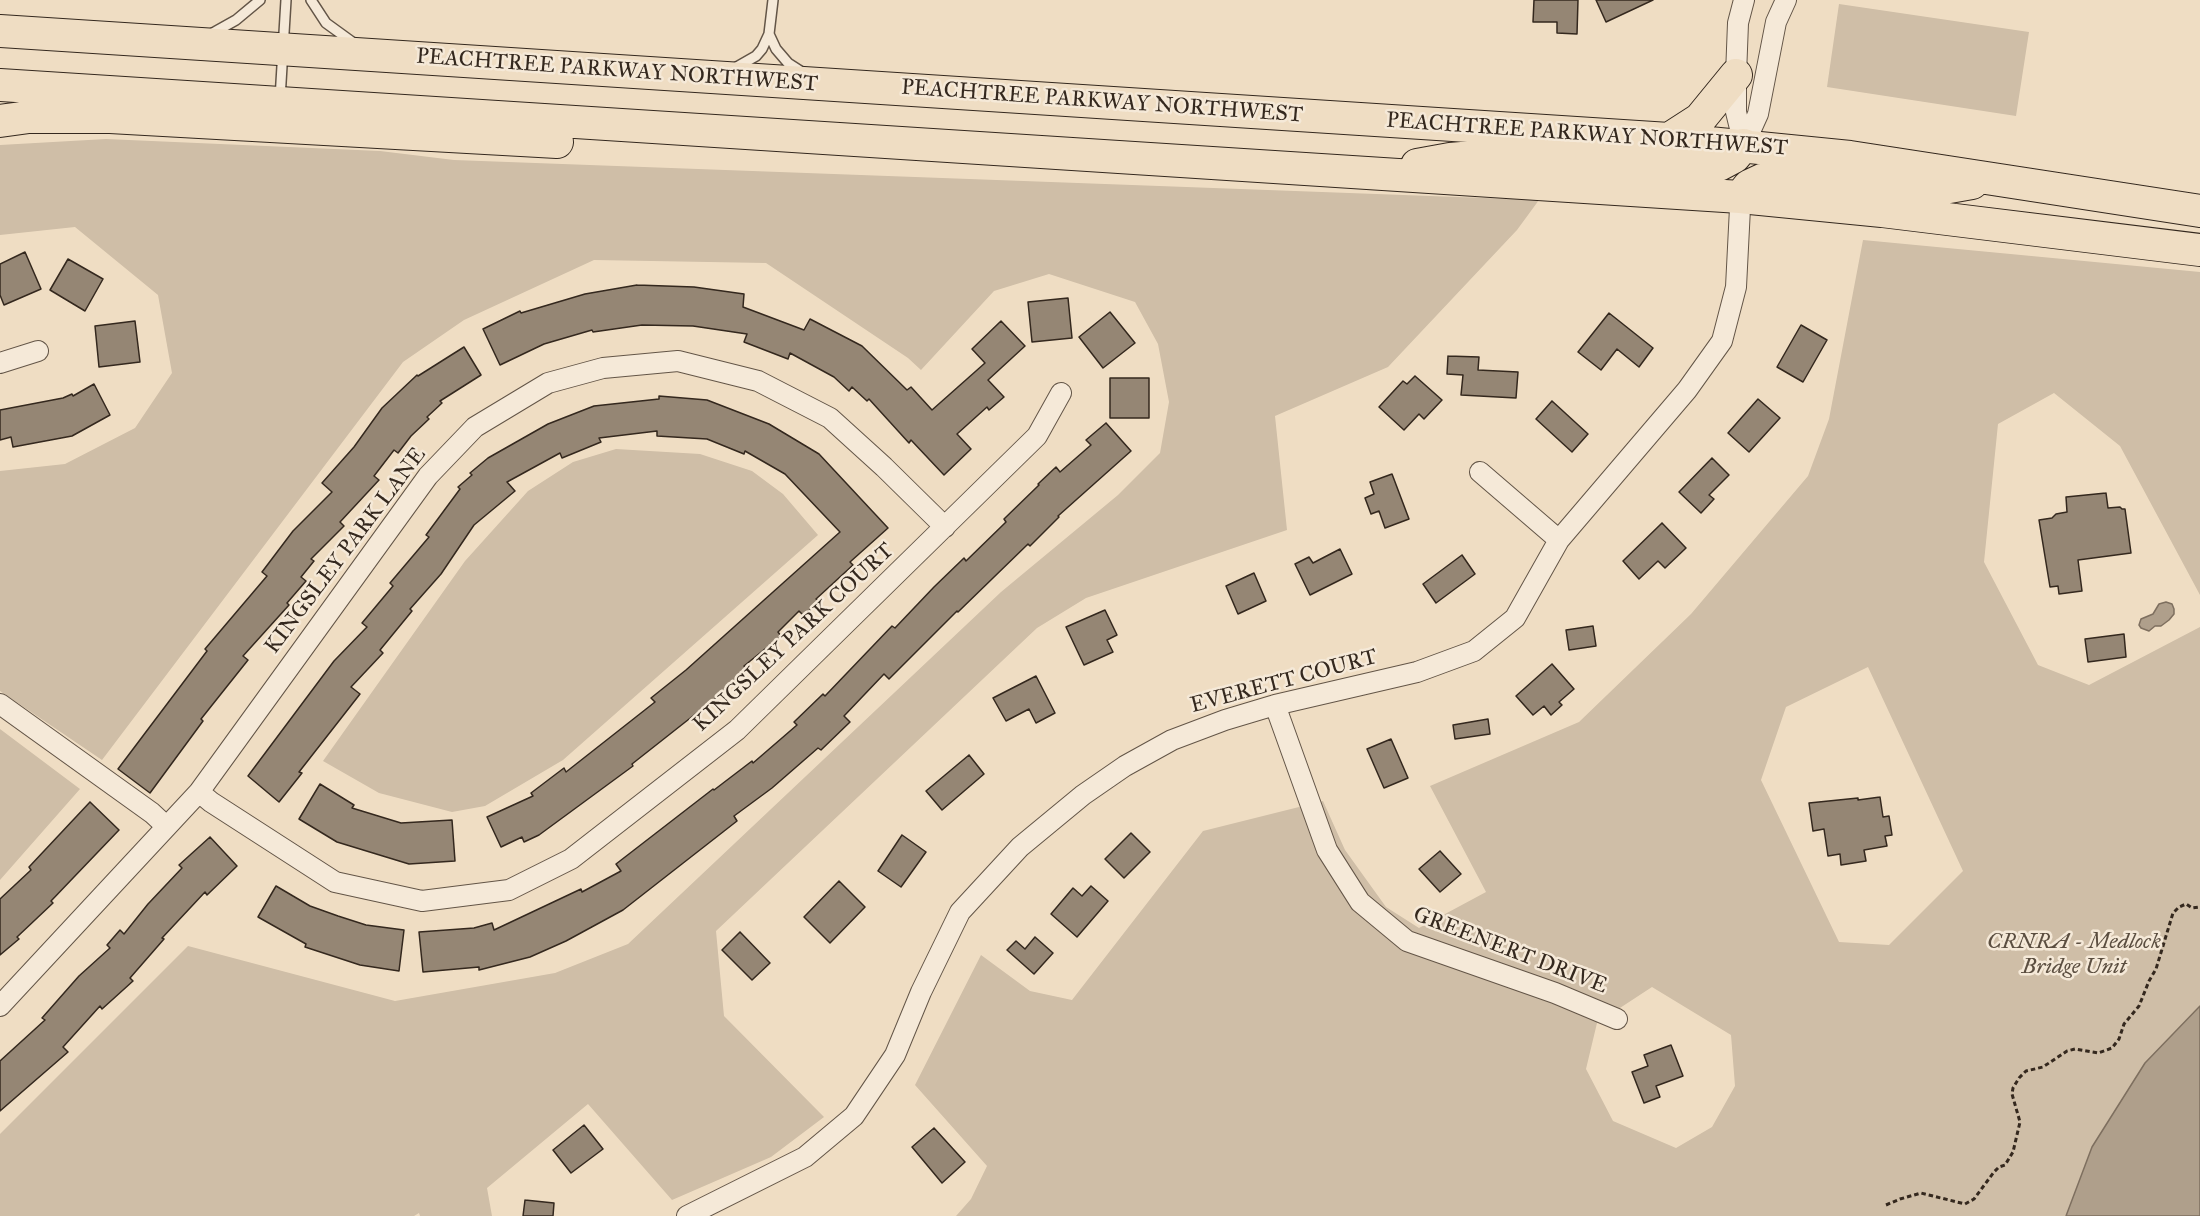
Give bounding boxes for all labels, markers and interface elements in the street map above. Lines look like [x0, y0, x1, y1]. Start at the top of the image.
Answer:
street label: PEACHTREE PARKWAY NORTHWEST [415, 44, 819, 98]
street label: PEACHTREE PARKWAY NORTHWEST [900, 75, 1304, 129]
street label: PEACHTREE PARKWAY NORTHWEST [1385, 108, 1789, 162]
street label: KINGSLEY PARK LANE [260, 443, 432, 659]
street label: KINGSLEY PARK COURT [688, 538, 900, 738]
street label: EVERETT COURT [1188, 644, 1380, 720]
street label: GREENERT DRIVE [1409, 902, 1611, 1000]
park label: CRNRA - Medlock Bridge Unit [1987, 930, 2161, 981]

